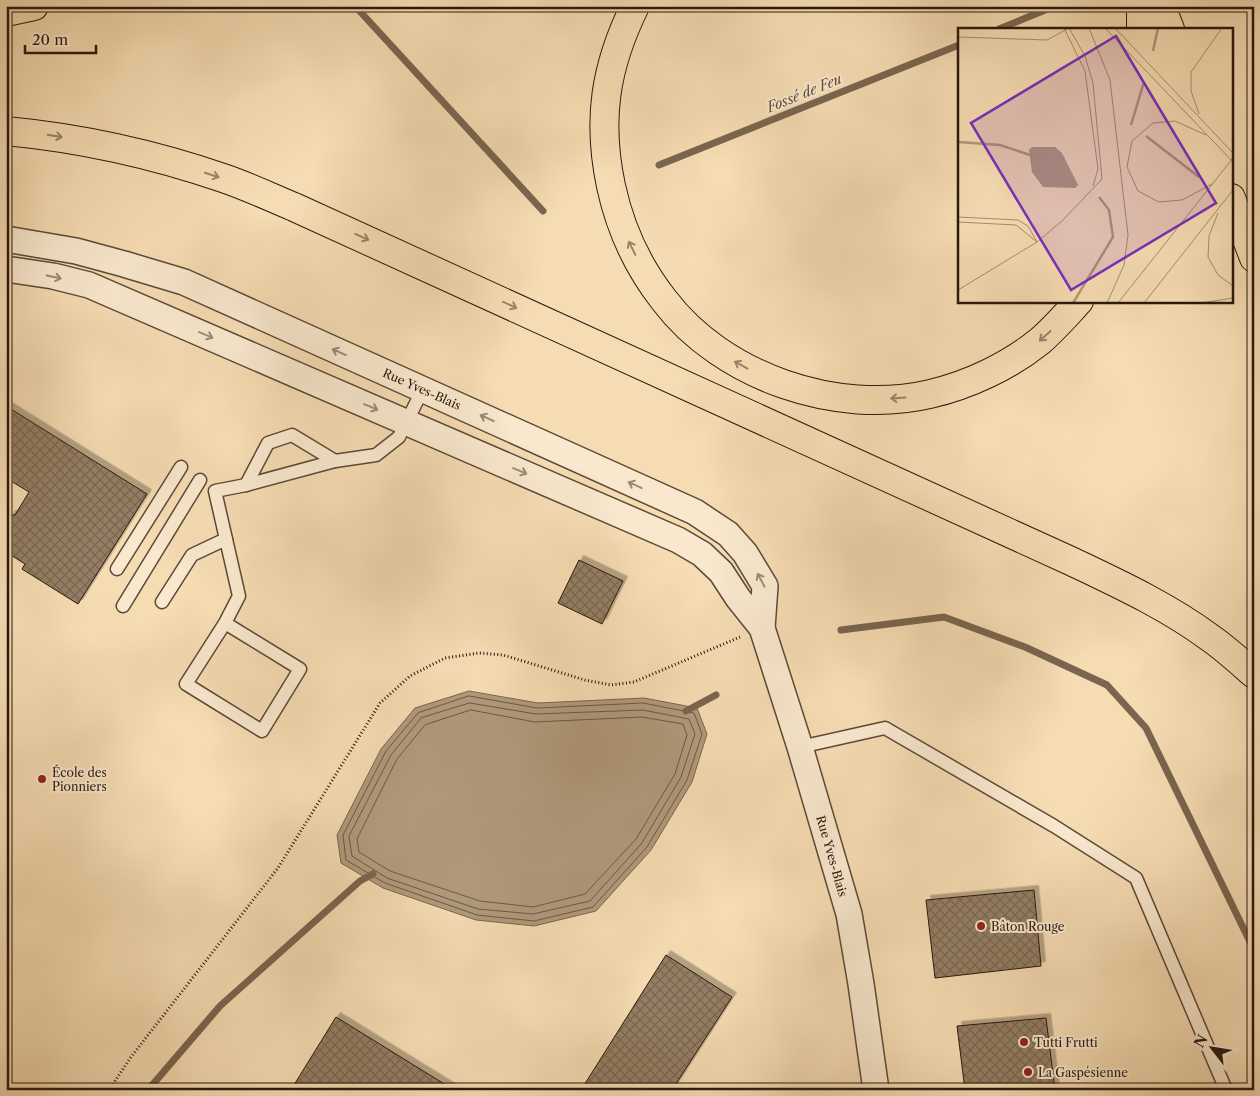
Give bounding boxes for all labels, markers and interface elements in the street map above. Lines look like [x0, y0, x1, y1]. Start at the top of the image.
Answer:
scale bar [25, 22, 96, 54]
inset map [958, 28, 1232, 302]
text: 20 m [32, 30, 68, 49]
water label: Fossé de Feu [763, 70, 845, 117]
one-way arrow [46, 132, 62, 142]
one-way arrow [204, 170, 220, 180]
one-way arrow [354, 233, 369, 243]
one-way arrow [627, 241, 636, 256]
one-way arrow [46, 273, 62, 282]
one-way arrow [502, 300, 517, 310]
one-way arrow [1038, 330, 1051, 342]
one-way arrow [198, 332, 213, 341]
one-way arrow [332, 346, 347, 356]
one-way arrow [734, 360, 749, 369]
street label: Rue Yves-Blais [381, 365, 463, 413]
one-way arrow [890, 394, 906, 403]
one-way arrow [363, 402, 378, 412]
one-way arrow [480, 413, 495, 423]
one-way arrow [512, 467, 527, 477]
one-way arrow [628, 480, 643, 490]
one-way arrow [756, 573, 766, 588]
place label: École des Pionniers [52, 764, 107, 794]
marker: École des Pionniers [36, 773, 48, 785]
street label: Rue Yves-Blais [813, 814, 851, 898]
place label: Bâton Rouge [991, 919, 1065, 934]
marker: Bâton Rouge [975, 920, 987, 932]
north arrow [1188, 1024, 1238, 1074]
text: N [1190, 1031, 1212, 1051]
place label: Tutti Frutti [1034, 1035, 1098, 1050]
marker: Tutti Frutti [1018, 1036, 1030, 1048]
place label: La Gaspésienne [1038, 1065, 1128, 1080]
marker: La Gaspésienne [1022, 1066, 1034, 1078]

